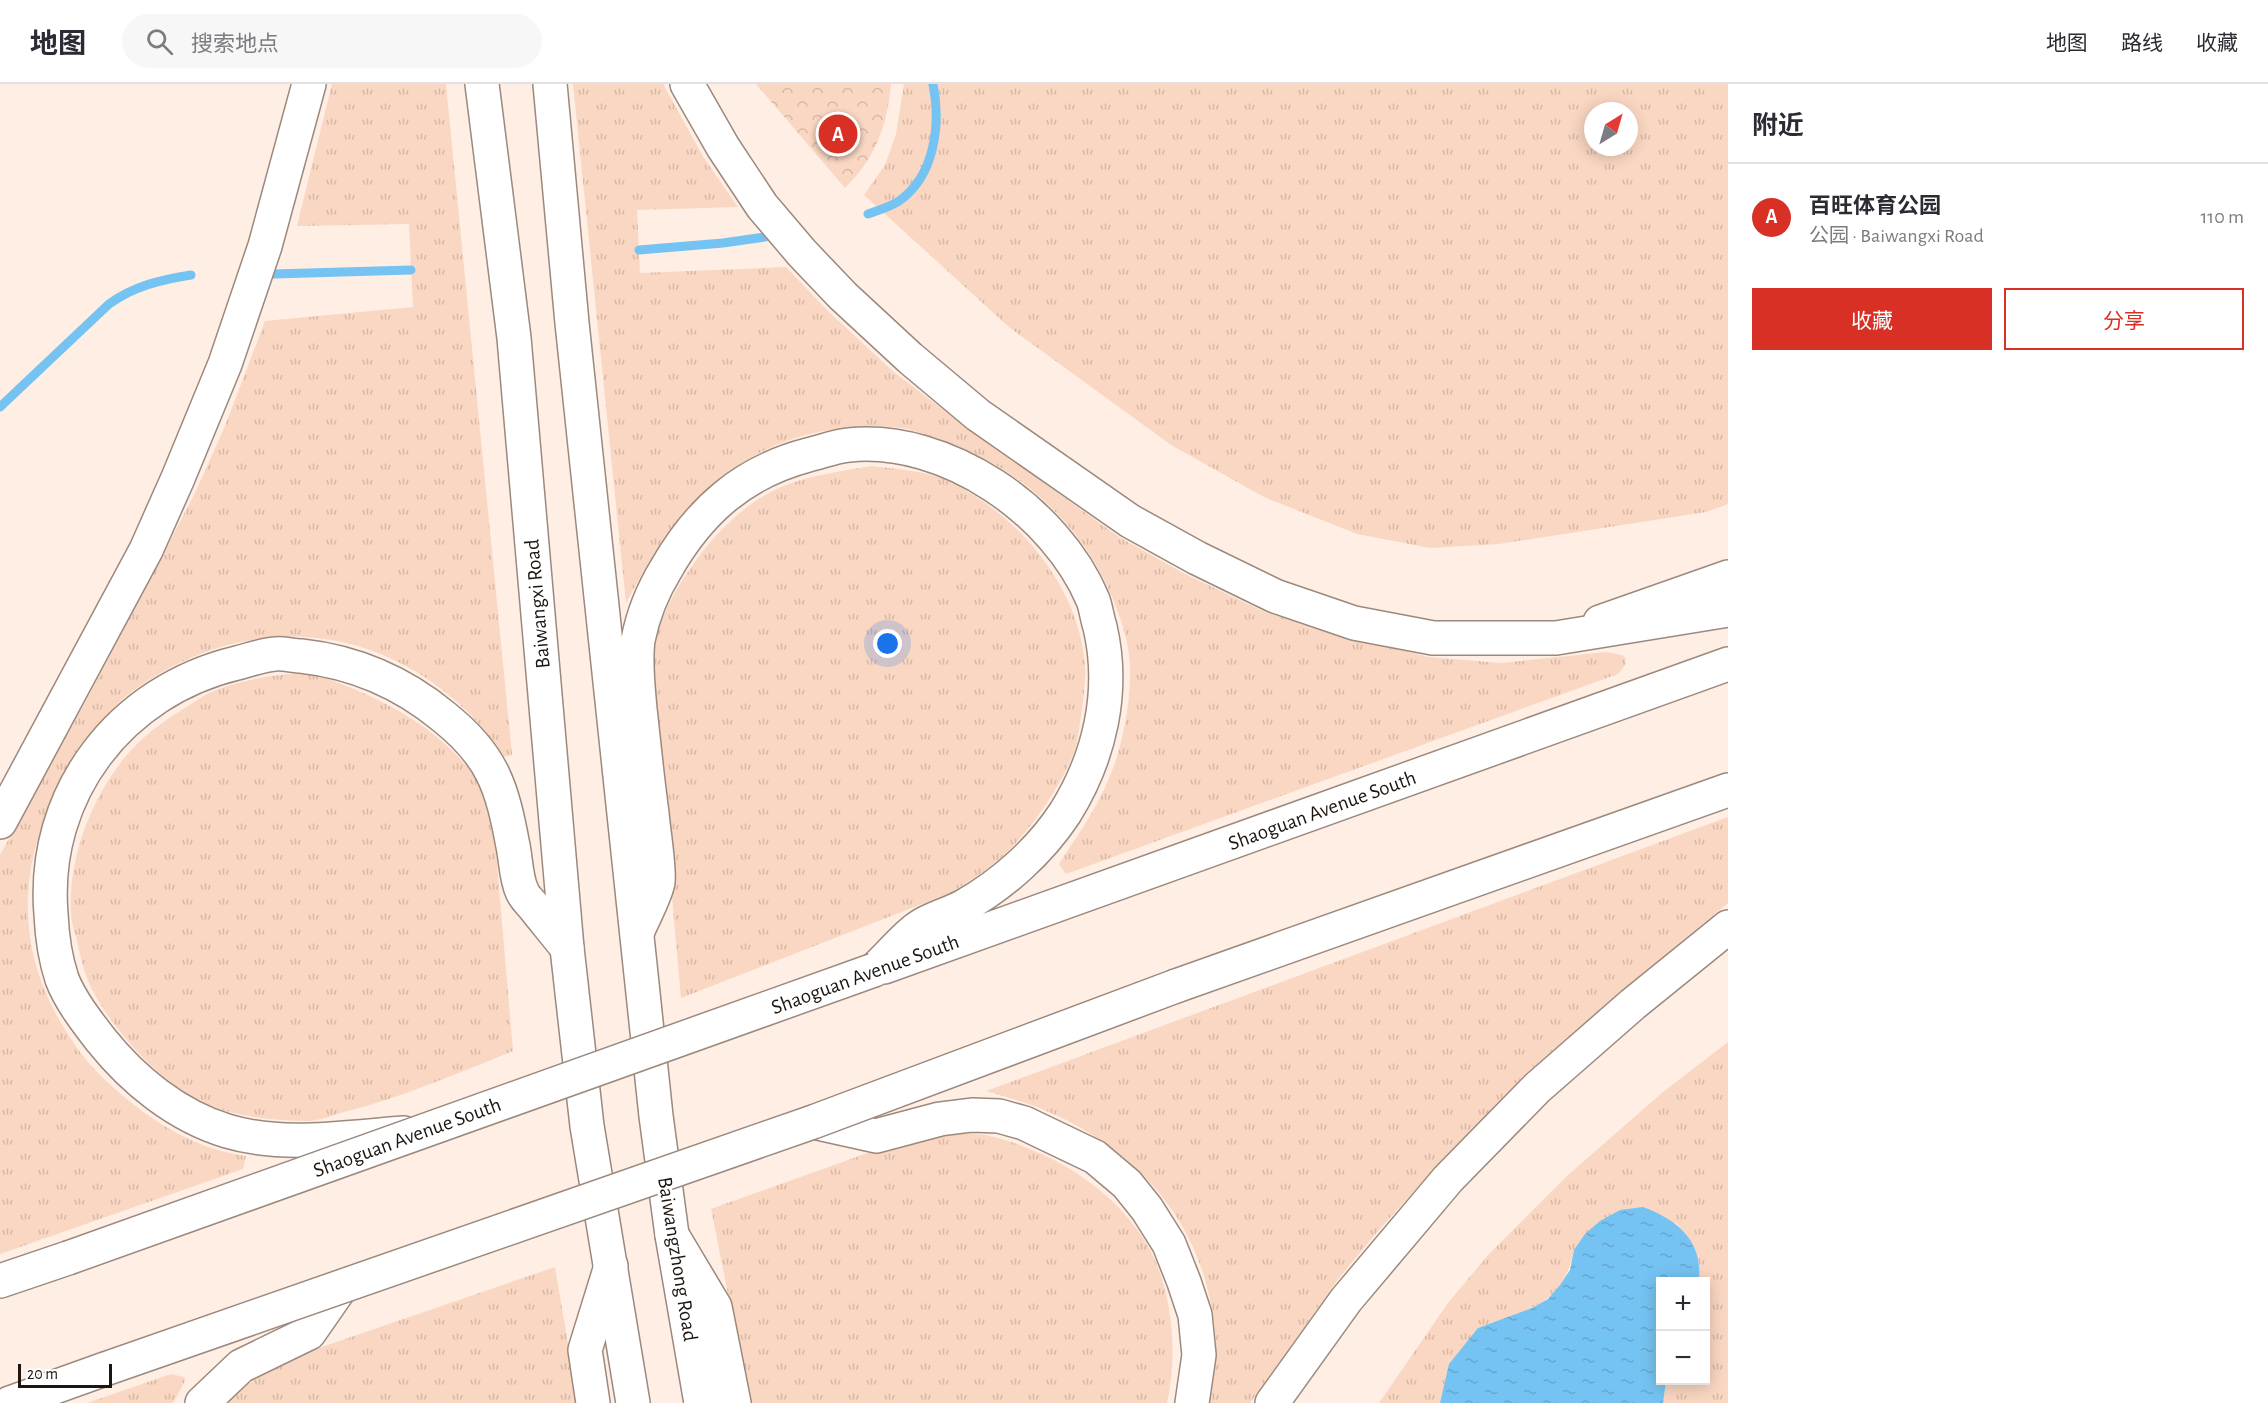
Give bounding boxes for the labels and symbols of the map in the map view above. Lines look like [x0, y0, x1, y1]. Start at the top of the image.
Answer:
north arrow [1584, 102, 1638, 156]
pin: A [818, 112, 858, 156]
street label: Baiwangxi Road [521, 538, 554, 670]
your location [873, 629, 902, 658]
street label: Shaoguan Avenue South [1225, 767, 1419, 854]
street label: Shaoguan Avenue South [768, 931, 962, 1018]
street label: Shaoguan Avenue South [310, 1094, 504, 1181]
street label: Baiwangzhong Road [654, 1175, 701, 1343]
scale bar [18, 1361, 112, 1388]

